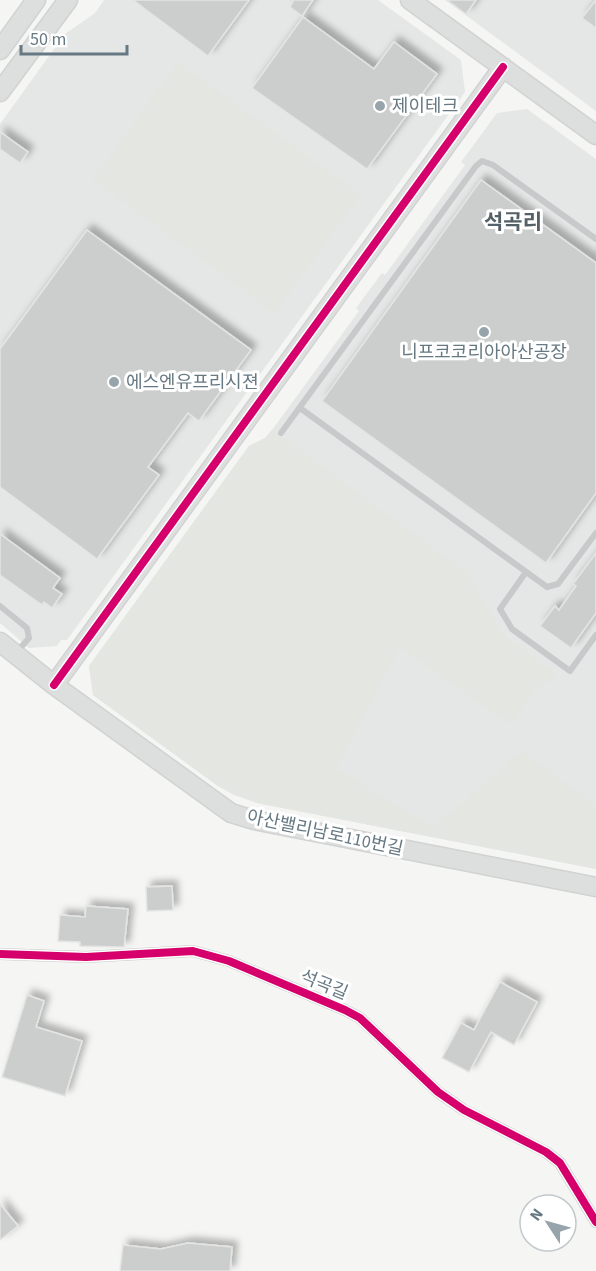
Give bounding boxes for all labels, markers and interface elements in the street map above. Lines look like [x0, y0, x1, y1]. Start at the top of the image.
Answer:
scale bar [21, 18, 128, 56]
text: 50 m [30, 27, 66, 52]
place label: 제이테크 [392, 94, 458, 119]
marker: 제이테크 [373, 99, 387, 113]
district label: 석곡리 [484, 207, 542, 237]
marker: 니프코코리아아산공장 [477, 325, 491, 339]
place label: 니프코코리아아산공장 [401, 340, 567, 365]
place label: 에스엔유프리시젼 [126, 370, 258, 395]
marker: 에스엔유프리시젼 [107, 375, 121, 389]
street label: 아산밸리남로110번길 [244, 804, 406, 862]
street label: 석곡길 [296, 964, 352, 1006]
north arrow [518, 1193, 578, 1253]
text: N [525, 1204, 549, 1226]

